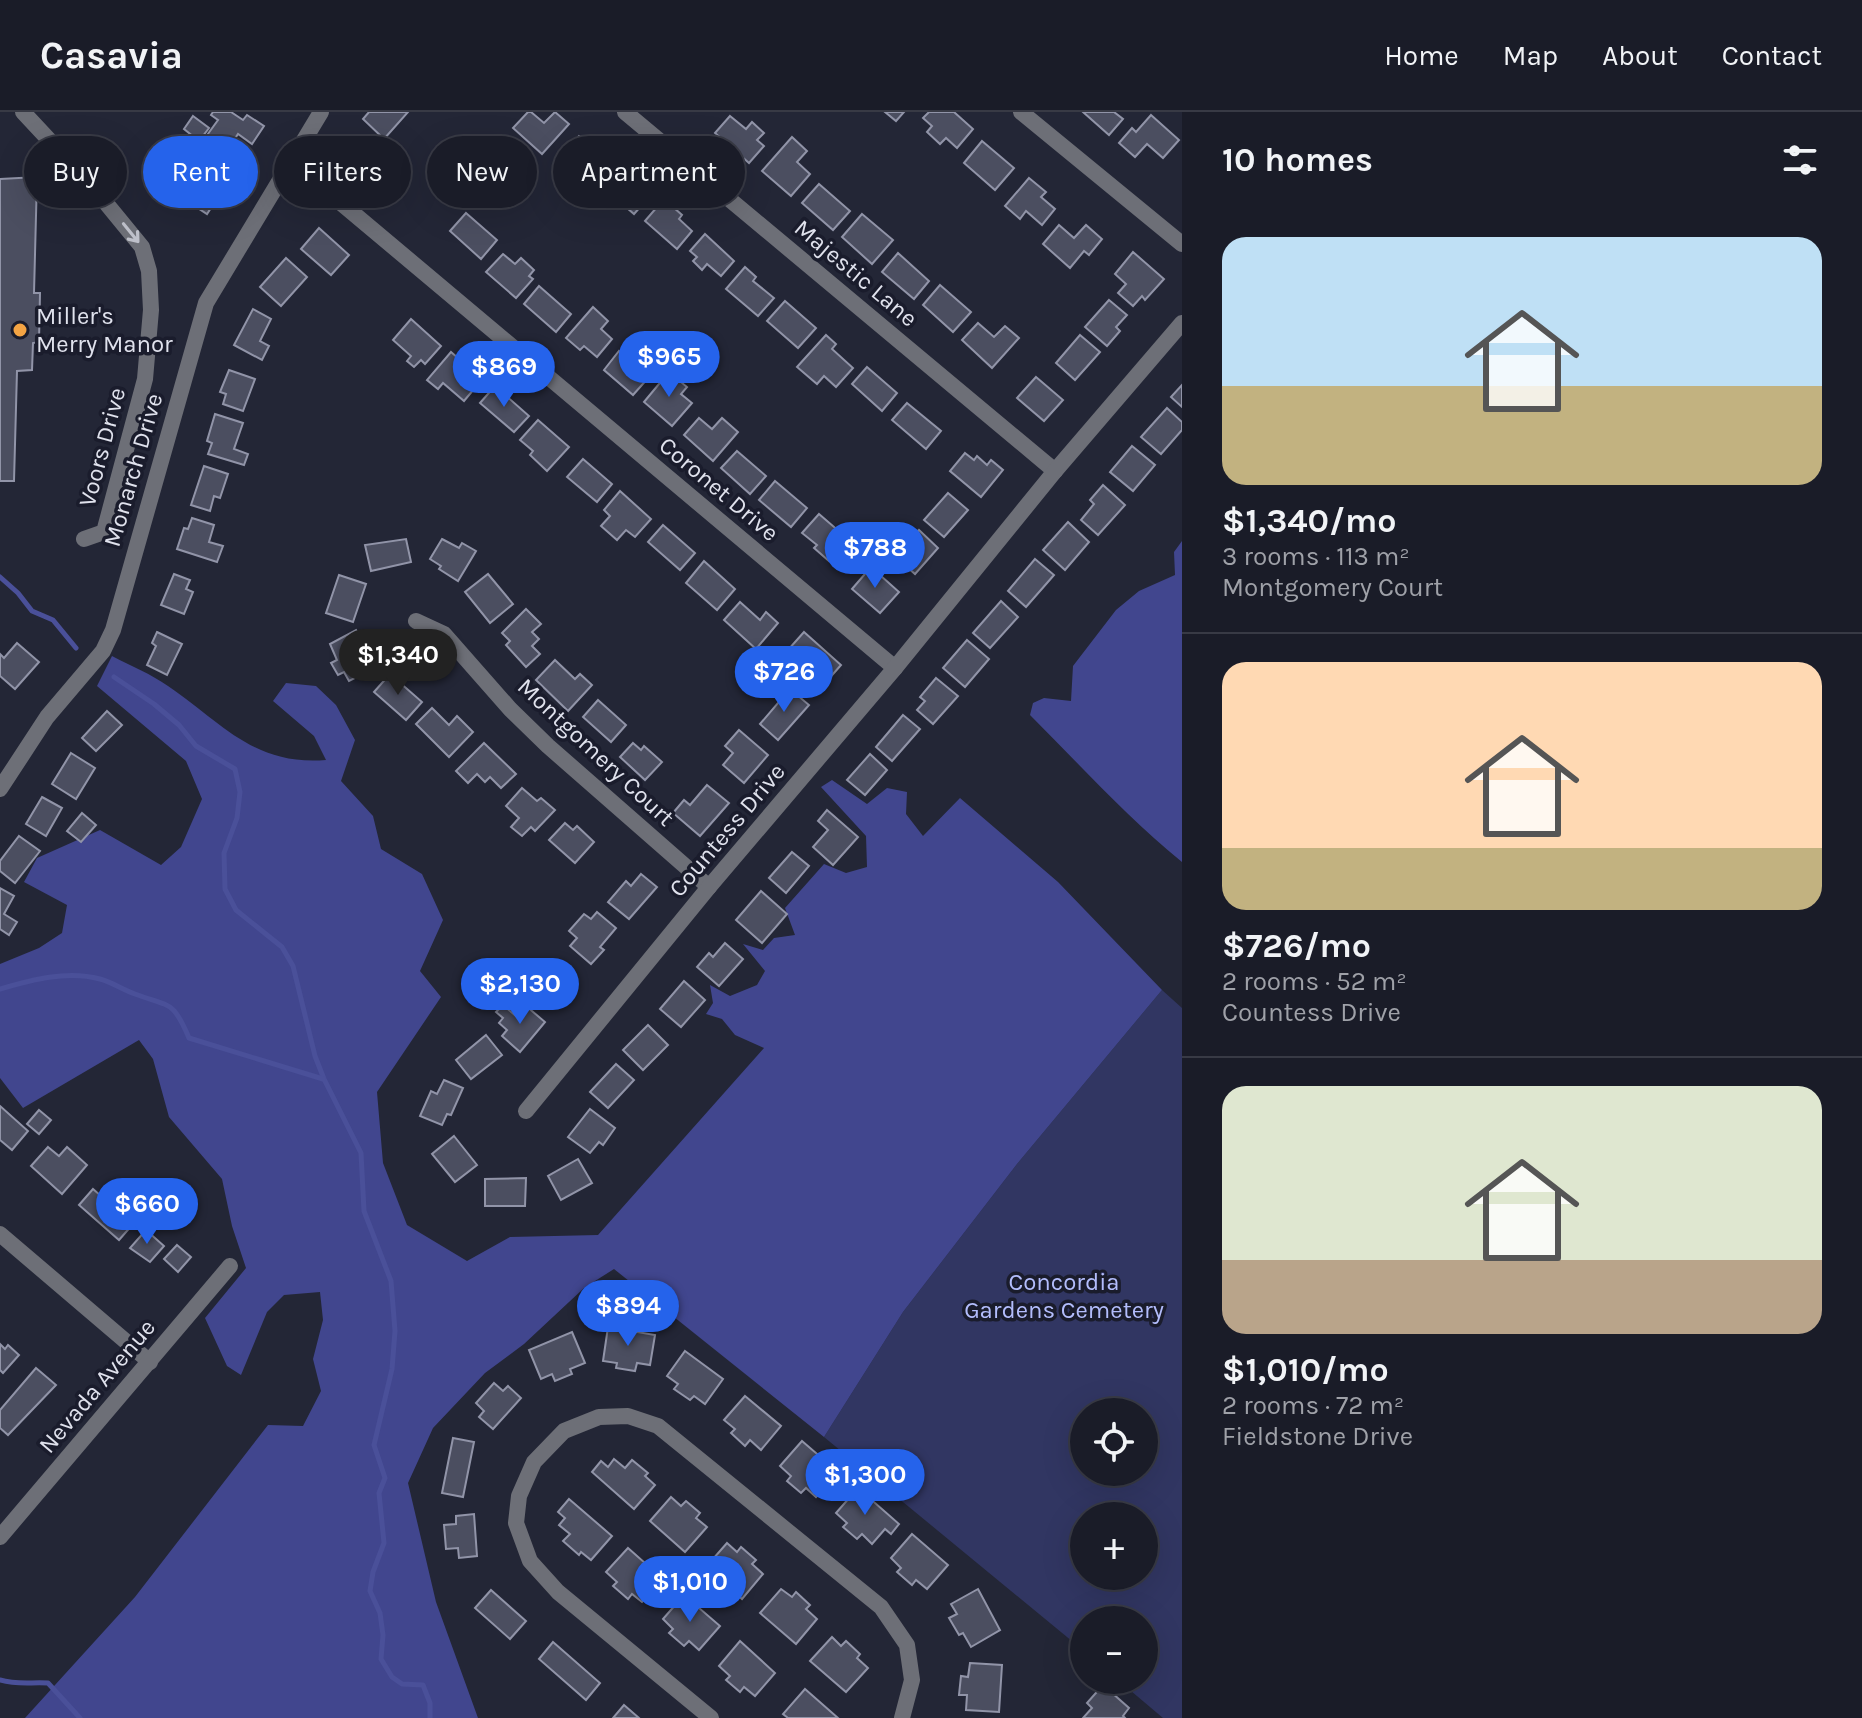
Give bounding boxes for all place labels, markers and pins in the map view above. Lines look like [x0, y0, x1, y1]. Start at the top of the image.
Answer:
place label: Miller's Merry Manor [36, 302, 173, 358]
marker: Miller's Merry Manor [11, 321, 29, 339]
pin: $965 [622, 331, 716, 399]
pin: $869 [457, 341, 551, 409]
pin: $788 [828, 522, 922, 590]
pin: $1,340 [333, 629, 463, 697]
pin: $726 [737, 646, 831, 714]
pin: $2,130 [455, 958, 585, 1026]
pin: $660 [100, 1178, 194, 1246]
pin: $894 [581, 1280, 675, 1348]
pin: $1,300 [800, 1449, 930, 1517]
pin: $1,010 [625, 1556, 755, 1624]

